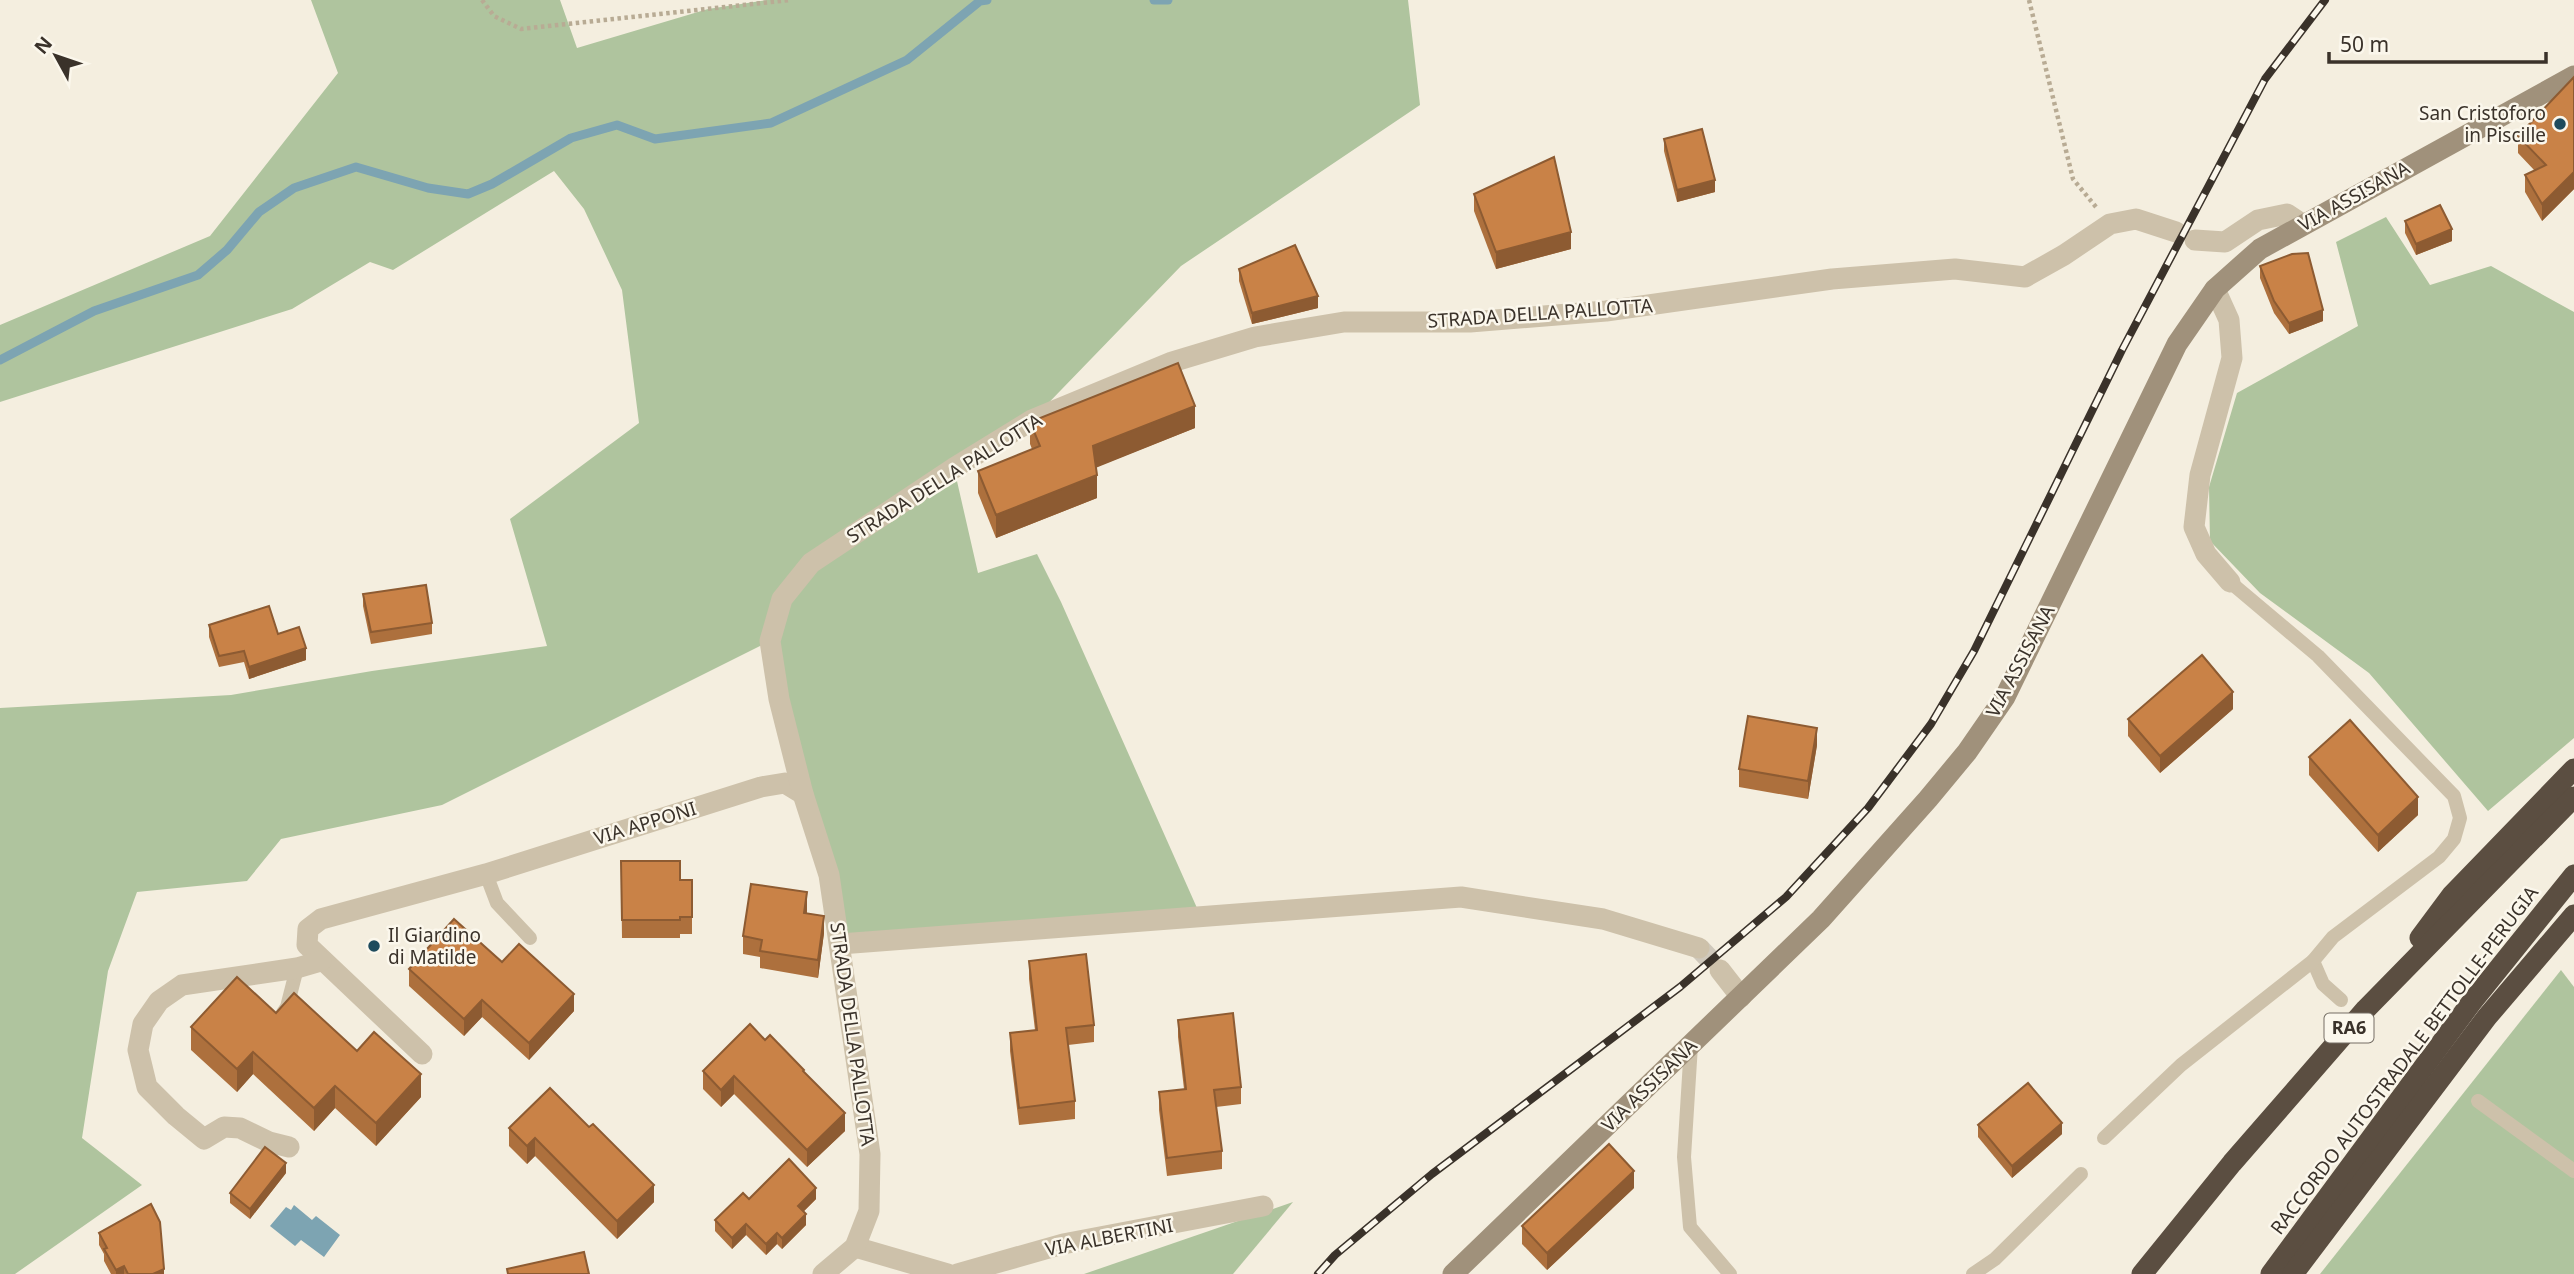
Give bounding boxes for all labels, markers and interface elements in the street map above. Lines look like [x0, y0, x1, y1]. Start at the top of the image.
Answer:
north arrow [21, 21, 91, 91]
scale bar [2329, 21, 2546, 65]
text: 50 m [2340, 30, 2389, 58]
text: N [28, 31, 58, 59]
place label: San Cristoforo in Piscille [2419, 100, 2546, 148]
marker: San Cristoforo in Piscille [2552, 116, 2568, 132]
street label: VIA ASSISANA [2294, 154, 2415, 237]
street label: STRADA DELLA PALLOTTA [1426, 292, 1654, 334]
street label: STRADA DELLA PALLOTTA [841, 407, 1047, 549]
street label: VIA ASSISANA [1980, 600, 2061, 722]
street label: VIA APPONI [591, 795, 699, 851]
street label: RACCORDO AUTOSTRADALE BETTOLLE-PERUGIA [2264, 880, 2544, 1239]
street label: STRADA DELLA PALLOTTA [824, 920, 882, 1148]
place label: Il Giardino di Matilde [388, 922, 481, 970]
marker: Il Giardino di Matilde [366, 938, 382, 954]
road number: RA6 [2324, 1014, 2374, 1042]
street label: VIA ASSISANA [1596, 1032, 1703, 1137]
street label: VIA ALBERTINI [1043, 1212, 1175, 1262]

